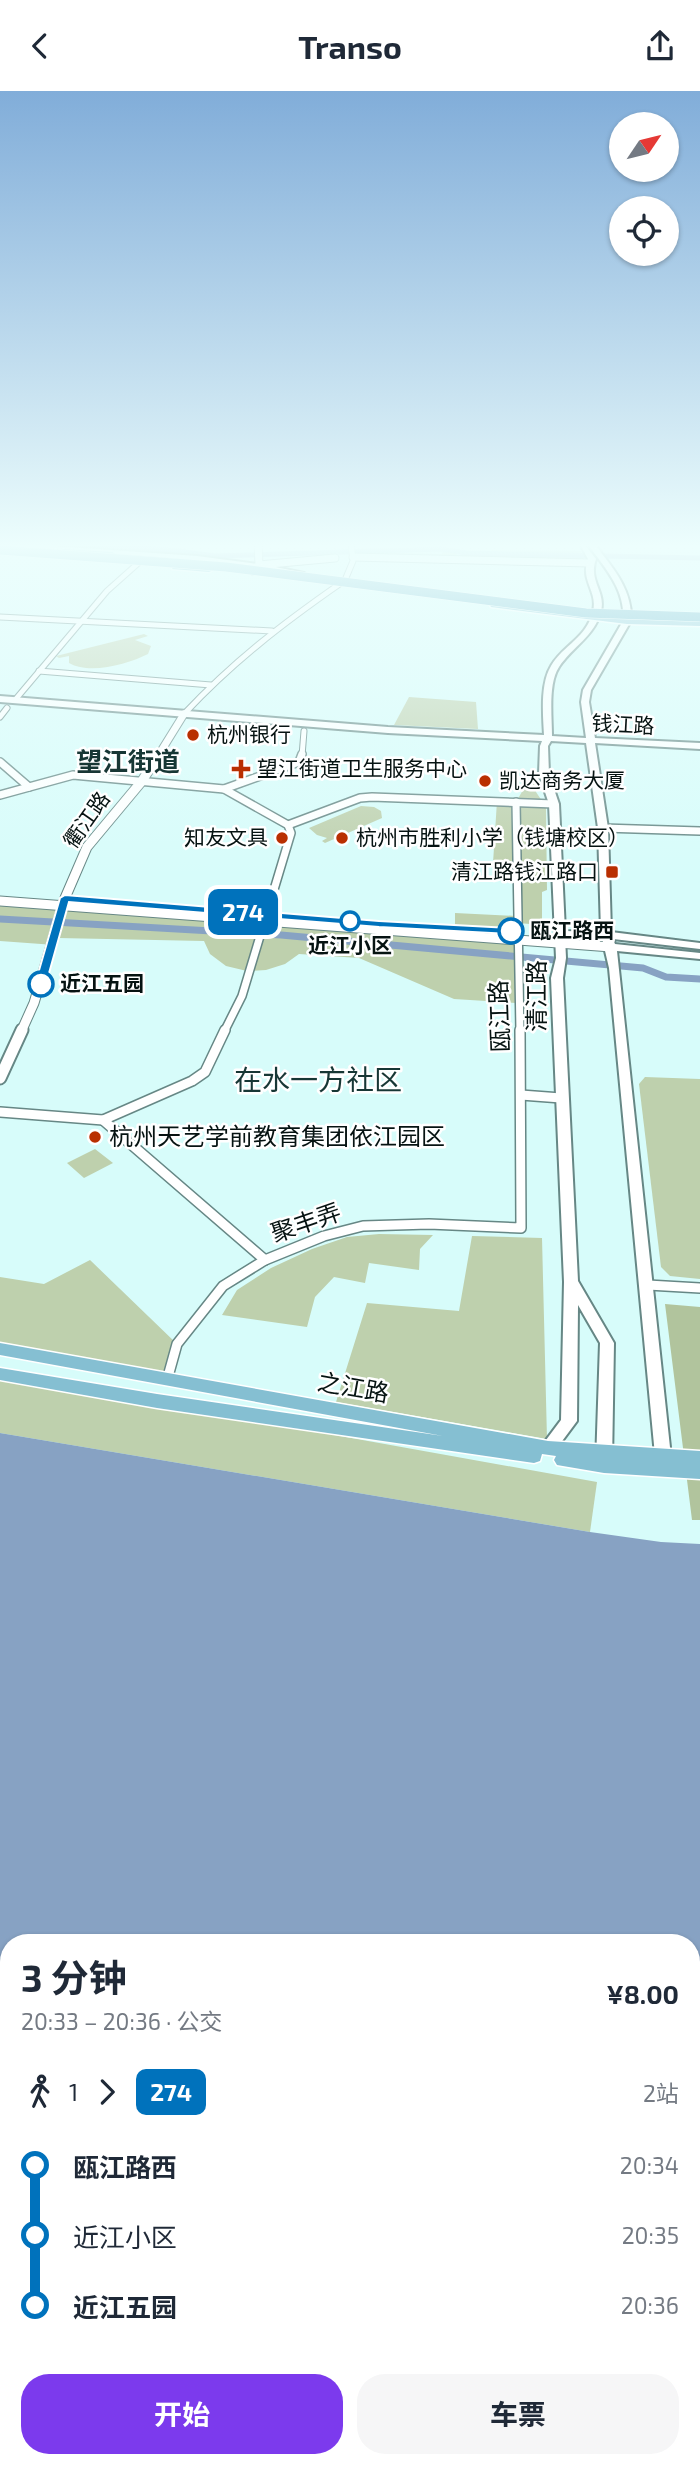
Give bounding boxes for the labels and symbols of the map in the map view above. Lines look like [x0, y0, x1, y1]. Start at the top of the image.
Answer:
north arrow [609, 112, 679, 182]
street label: 钱江路 [591, 709, 655, 738]
place label: 杭州银行 [207, 721, 291, 746]
marker: 杭州银行 [185, 727, 201, 743]
district label: 望江街道 [76, 745, 180, 776]
place label: 望江街道卫生服务中心 [257, 755, 467, 780]
marker: 望江街道卫生服务中心 [231, 759, 251, 779]
place label: 凯达商务大厦 [499, 767, 625, 792]
marker: 凯达商务大厦 [477, 773, 493, 789]
street label: 衢江路 [57, 786, 114, 852]
place label: 知友文具 [184, 824, 268, 849]
place label: 杭州市胜利小学（钱塘校区） [356, 824, 629, 849]
marker: 知友文具 [274, 830, 290, 846]
marker: 杭州市胜利小学（钱塘校区） [334, 830, 350, 846]
place label: 清江路钱江路口 [451, 858, 598, 883]
marker: 清江路钱江路口 [604, 864, 620, 880]
line badge: 274 [203, 889, 283, 935]
marker: 近江小区 [340, 911, 360, 931]
place label: 瓯江路西 [530, 917, 614, 942]
marker: 瓯江路西 [498, 918, 524, 944]
place label: 近江小区 [308, 932, 392, 957]
street label: 清江路 [521, 960, 550, 1032]
place label: 近江五园 [60, 970, 144, 995]
marker: 近江五园 [28, 971, 54, 997]
street label: 瓯江路 [483, 980, 514, 1053]
district label: 在水一方社区 [234, 1062, 402, 1096]
place label: 杭州天艺学前教育集团依江园区 [109, 1121, 445, 1150]
marker: 杭州天艺学前教育集团依江园区 [87, 1129, 103, 1145]
street label: 聚丰弄 [267, 1196, 344, 1247]
street label: 之江路 [315, 1366, 391, 1407]

